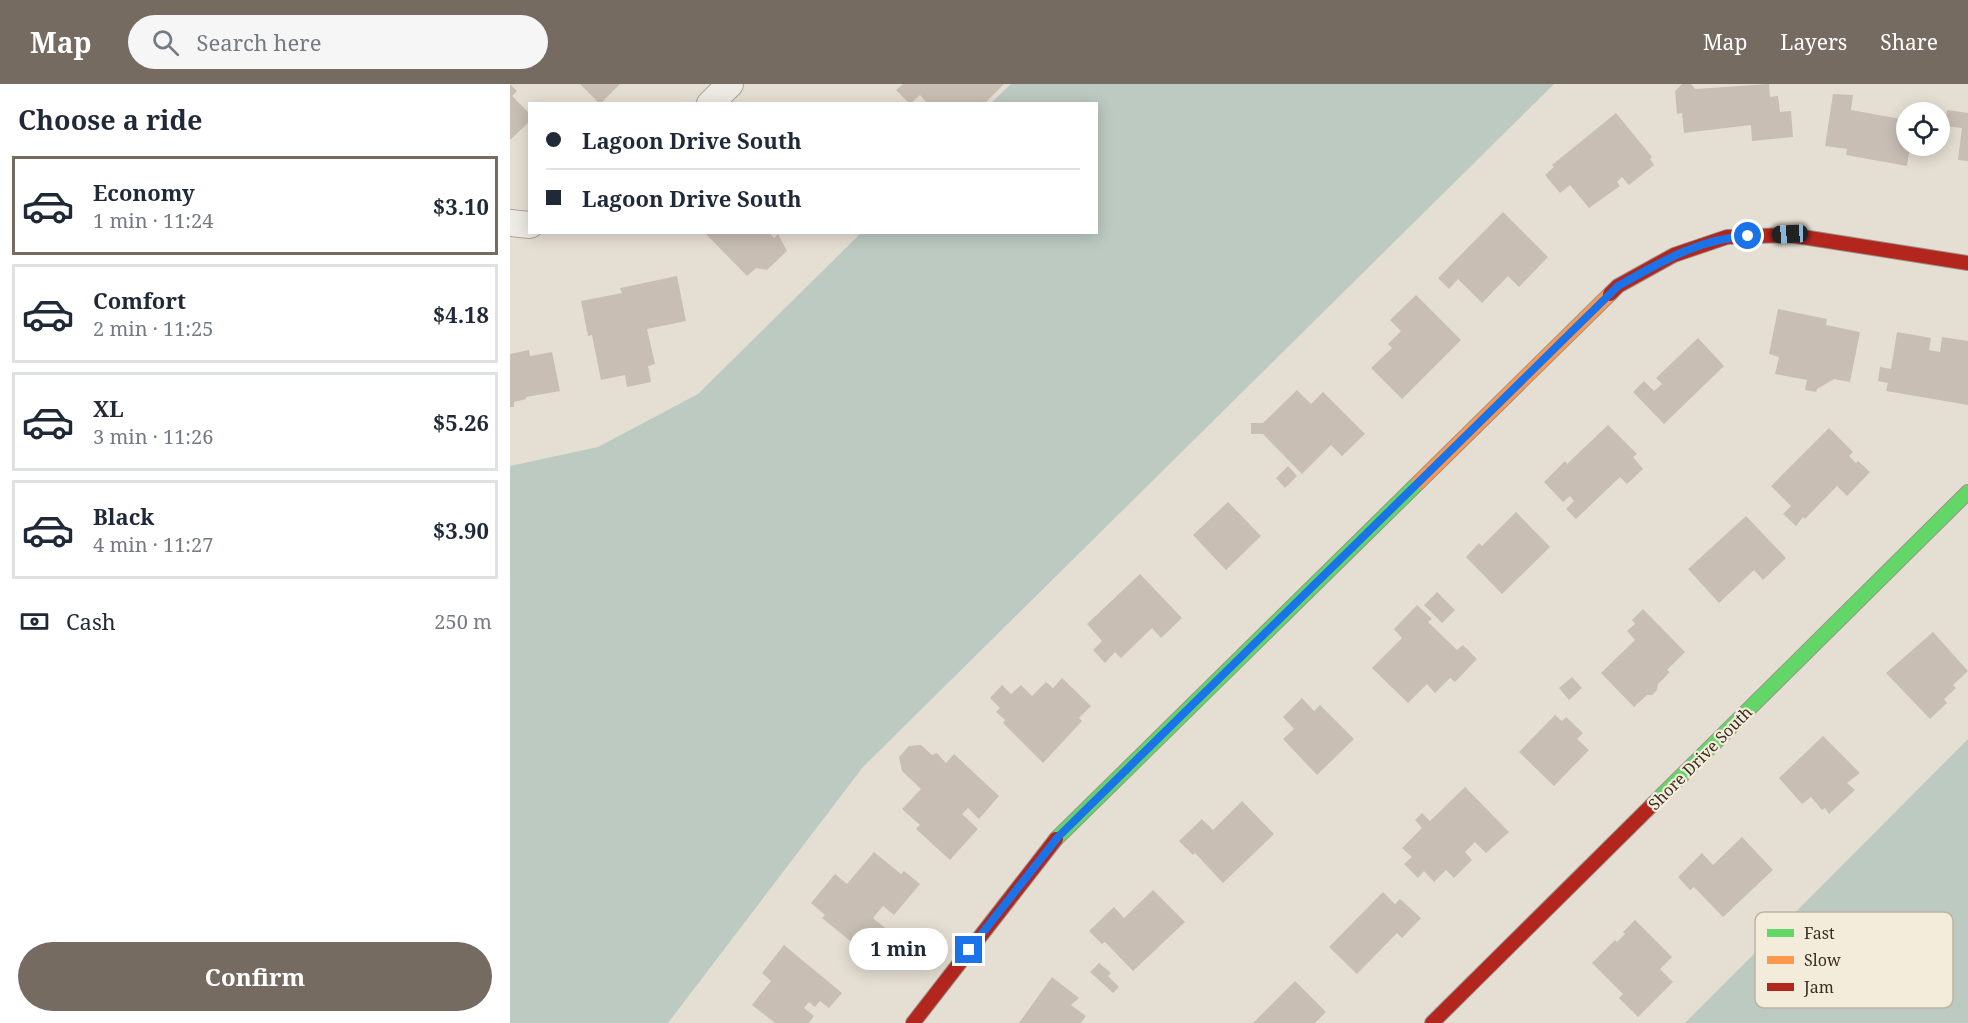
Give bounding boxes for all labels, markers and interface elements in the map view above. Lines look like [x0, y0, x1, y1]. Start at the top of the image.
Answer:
search box [128, 15, 548, 69]
text: Map [30, 23, 92, 61]
icon: search [149, 26, 182, 59]
text: Search here [197, 27, 321, 57]
text: Map [1703, 28, 1747, 56]
text: Layers [1780, 28, 1847, 56]
text: Share [1880, 28, 1938, 56]
text: Choose a ride [18, 101, 203, 138]
map controls [1896, 102, 1950, 156]
button: locate [1896, 102, 1950, 156]
text: Lagoon Drive South [582, 125, 802, 155]
text: Economy [93, 177, 195, 207]
icon: car [21, 179, 75, 233]
text: Lagoon Drive South [582, 183, 802, 213]
text: $3.10 [433, 191, 489, 221]
text: 1 min · 11:24 [93, 207, 213, 234]
route start [1734, 222, 1761, 249]
car [1772, 224, 1808, 244]
text: Comfort [93, 285, 186, 315]
icon: car [21, 287, 75, 341]
text: $4.18 [433, 299, 489, 329]
text: 2 min · 11:25 [93, 315, 213, 342]
text: XL [93, 393, 124, 423]
icon: car [21, 395, 75, 449]
text: $5.26 [433, 407, 489, 437]
text: 3 min · 11:26 [93, 423, 213, 450]
text: Black [93, 501, 154, 531]
icon: car [21, 503, 75, 557]
text: $3.90 [433, 515, 489, 545]
text: 4 min · 11:27 [93, 531, 213, 558]
icon: cash [18, 605, 51, 638]
text: Cash [66, 606, 116, 636]
text: 250 m [434, 608, 492, 635]
street label: Shore Drive South [1643, 701, 1757, 815]
legend [1755, 912, 1953, 1008]
text: Fast [1804, 922, 1835, 944]
callout: 1 min [849, 929, 948, 971]
text: 1 min [870, 935, 927, 962]
route end [955, 936, 982, 963]
button: Confirm [18, 942, 492, 1011]
text: Slow [1804, 949, 1841, 971]
text: Jam [1803, 976, 1834, 998]

